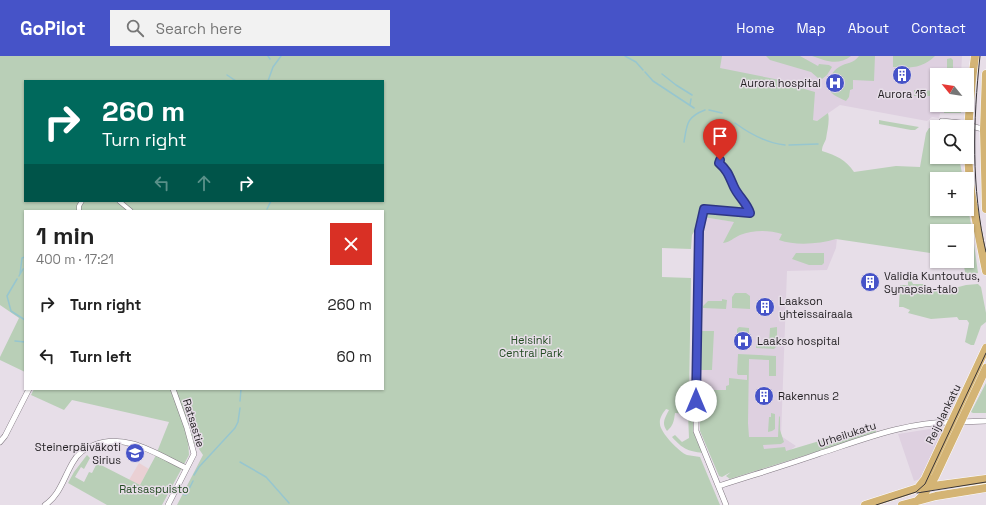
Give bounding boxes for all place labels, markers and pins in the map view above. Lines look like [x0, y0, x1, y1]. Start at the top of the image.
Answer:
building icon: Aurora 15 [891, 64, 913, 86]
hospital icon: Aurora hospital [824, 72, 846, 94]
place label: Aurora hospital [740, 76, 821, 90]
place label: Aurora 15 [878, 87, 927, 101]
pin [703, 119, 737, 160]
place label: Validia Kuntoutus, Synapsia-talo [884, 269, 980, 296]
building icon: Validia Kuntoutus, Synapsia-talo [859, 271, 881, 293]
place label: Laakson yhteissairaala [779, 294, 853, 321]
building icon: Laakson yhteissairaala [754, 296, 776, 318]
hospital icon: Laakso hospital [732, 330, 754, 352]
place label: Laakso hospital [757, 334, 840, 348]
building icon: Rakennus 2 [753, 385, 775, 407]
place label: Rakennus 2 [778, 389, 839, 403]
place label: Steinerpäiväkoti Sirius [35, 440, 121, 467]
school or university icon: Steinerpäiväkoti Sirius [124, 442, 146, 464]

